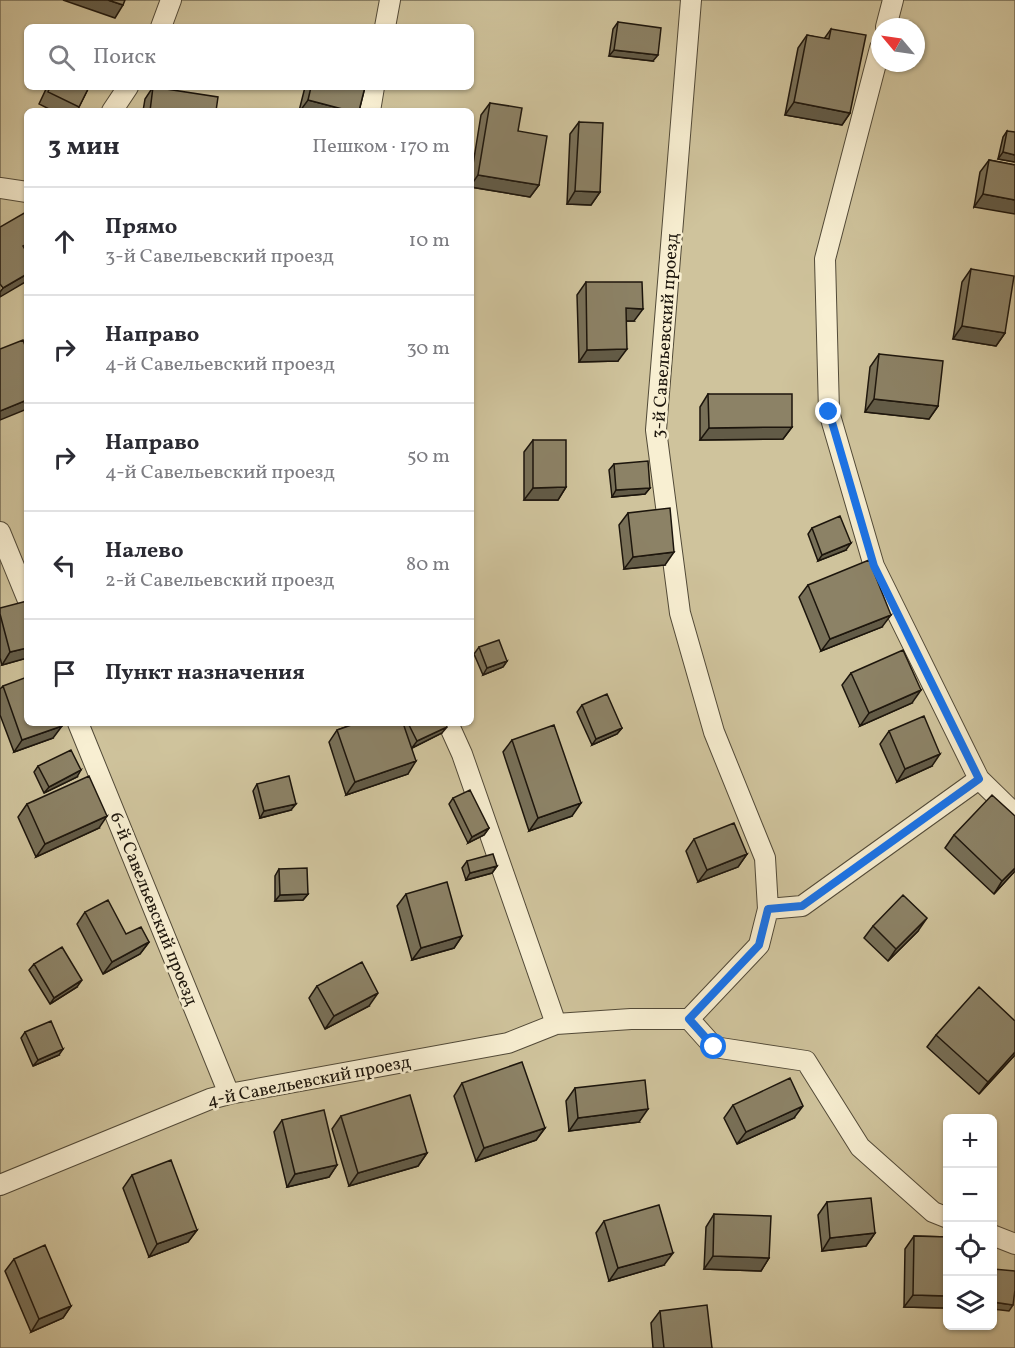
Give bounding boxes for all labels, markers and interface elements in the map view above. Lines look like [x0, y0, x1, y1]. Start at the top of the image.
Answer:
north arrow [871, 18, 925, 72]
search box [24, 24, 474, 90]
icon: search [45, 41, 78, 74]
text: Поиск [93, 42, 156, 73]
text: 3 мин [48, 129, 120, 165]
text: Пешком · 170 m [312, 133, 450, 161]
text: Прямо [105, 212, 177, 243]
icon: ahead [48, 225, 81, 258]
text: 10 m [409, 227, 450, 255]
street label: 3-й Савельевский проезд [646, 232, 686, 440]
text: 3-й Савельевский проезд [105, 243, 334, 271]
text: Направо [105, 320, 199, 351]
icon: right [48, 333, 81, 366]
text: 30 m [406, 335, 450, 363]
text: 4-й Савельевский проезд [105, 351, 335, 379]
route end [815, 398, 841, 424]
text: Направо [105, 428, 199, 459]
icon: right [48, 441, 81, 474]
text: 50 m [407, 443, 450, 471]
text: 4-й Савельевский проезд [105, 459, 335, 487]
text: Налево [105, 536, 184, 567]
icon: left [48, 549, 81, 582]
text: 80 m [406, 551, 450, 579]
text: 2-й Савельевский проезд [105, 567, 334, 595]
icon: arrive [48, 657, 81, 690]
text: Пункт назначения [105, 658, 305, 689]
street label: 6-й Савельевский проезд [103, 809, 203, 1009]
route start [700, 1033, 726, 1059]
street label: 4-й Савельевский проезд [205, 1050, 413, 1114]
map controls [943, 1114, 997, 1330]
button: + [943, 1114, 997, 1168]
button: − [943, 1168, 997, 1222]
button: locate [943, 1222, 997, 1276]
button: layers [943, 1276, 997, 1330]

